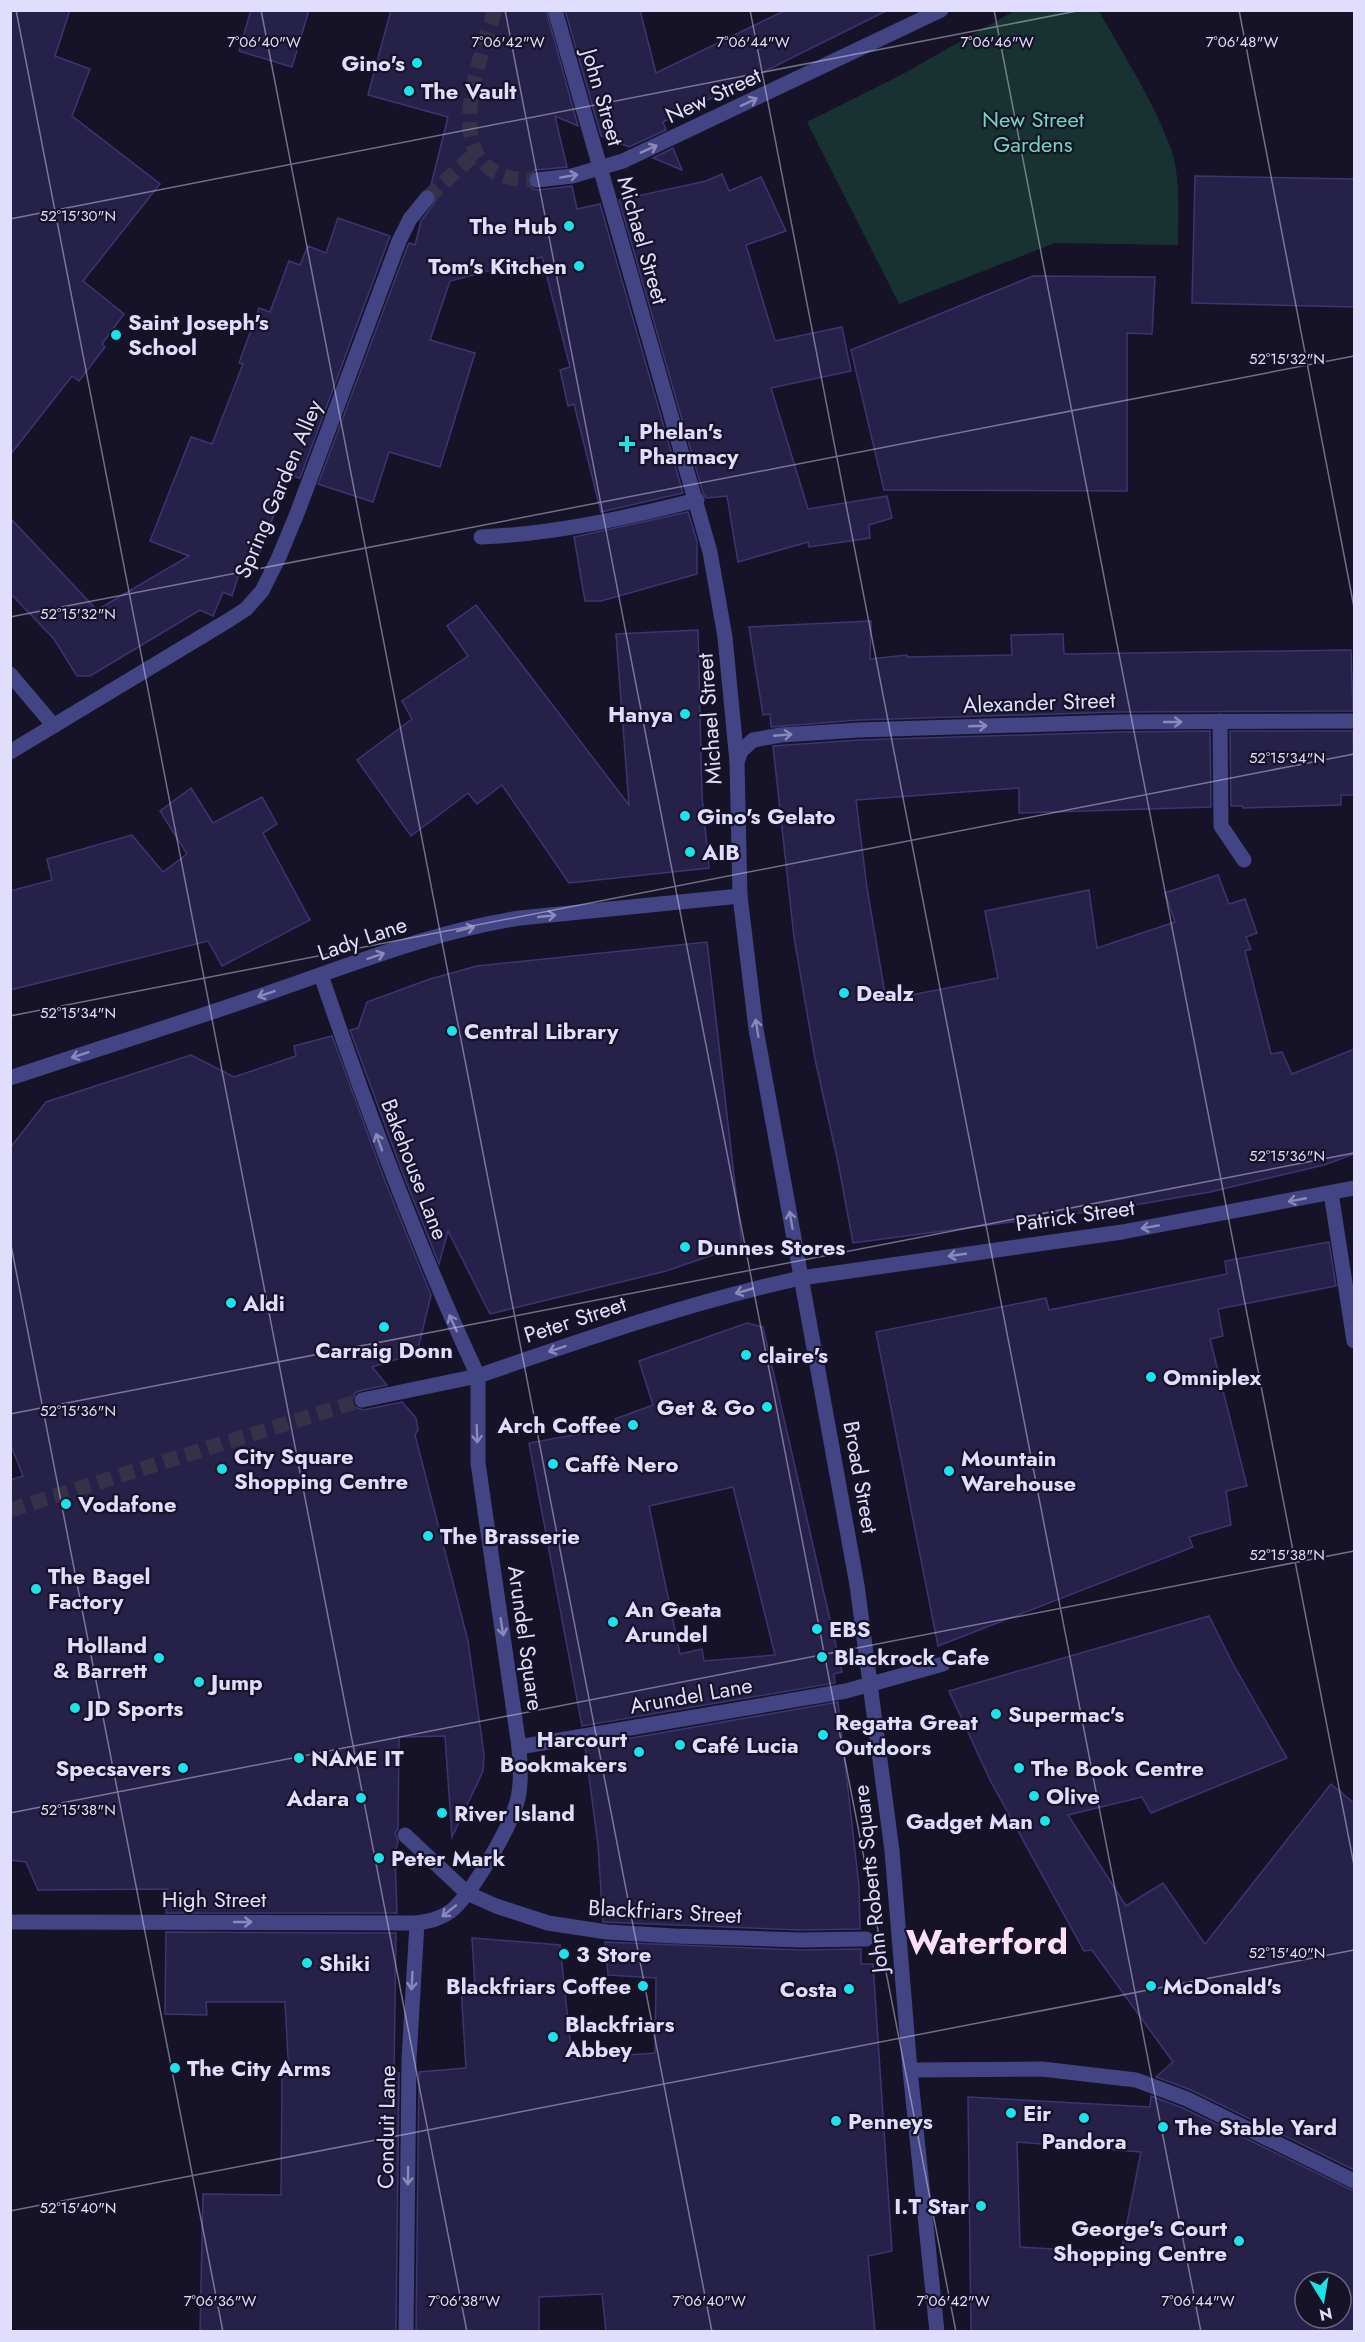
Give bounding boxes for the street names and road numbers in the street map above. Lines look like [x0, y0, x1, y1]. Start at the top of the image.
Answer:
street label: John Street [573, 42, 632, 150]
street label: New Street [660, 59, 767, 131]
street label: Michael Street [609, 172, 677, 308]
street label: Spring Garden Alley [226, 395, 330, 583]
street label: Michael Street [688, 651, 730, 786]
street label: Alexander Street [962, 683, 1116, 721]
street label: Lady Lane [313, 908, 411, 968]
street label: Bakehouse Lane [373, 1094, 457, 1244]
street label: Patrick Street [1013, 1191, 1137, 1239]
street label: Peter Street [520, 1287, 631, 1351]
street label: Broad Street [835, 1418, 887, 1536]
street label: Arundel Square [500, 1563, 552, 1713]
street label: Arundel Lane [627, 1668, 755, 1722]
street label: John Roberts Square [844, 1783, 896, 1978]
street label: High Street [162, 1883, 267, 1915]
street label: Blackfriars Street [587, 1891, 743, 1931]
street label: Conduit Lane [369, 2065, 403, 2189]

